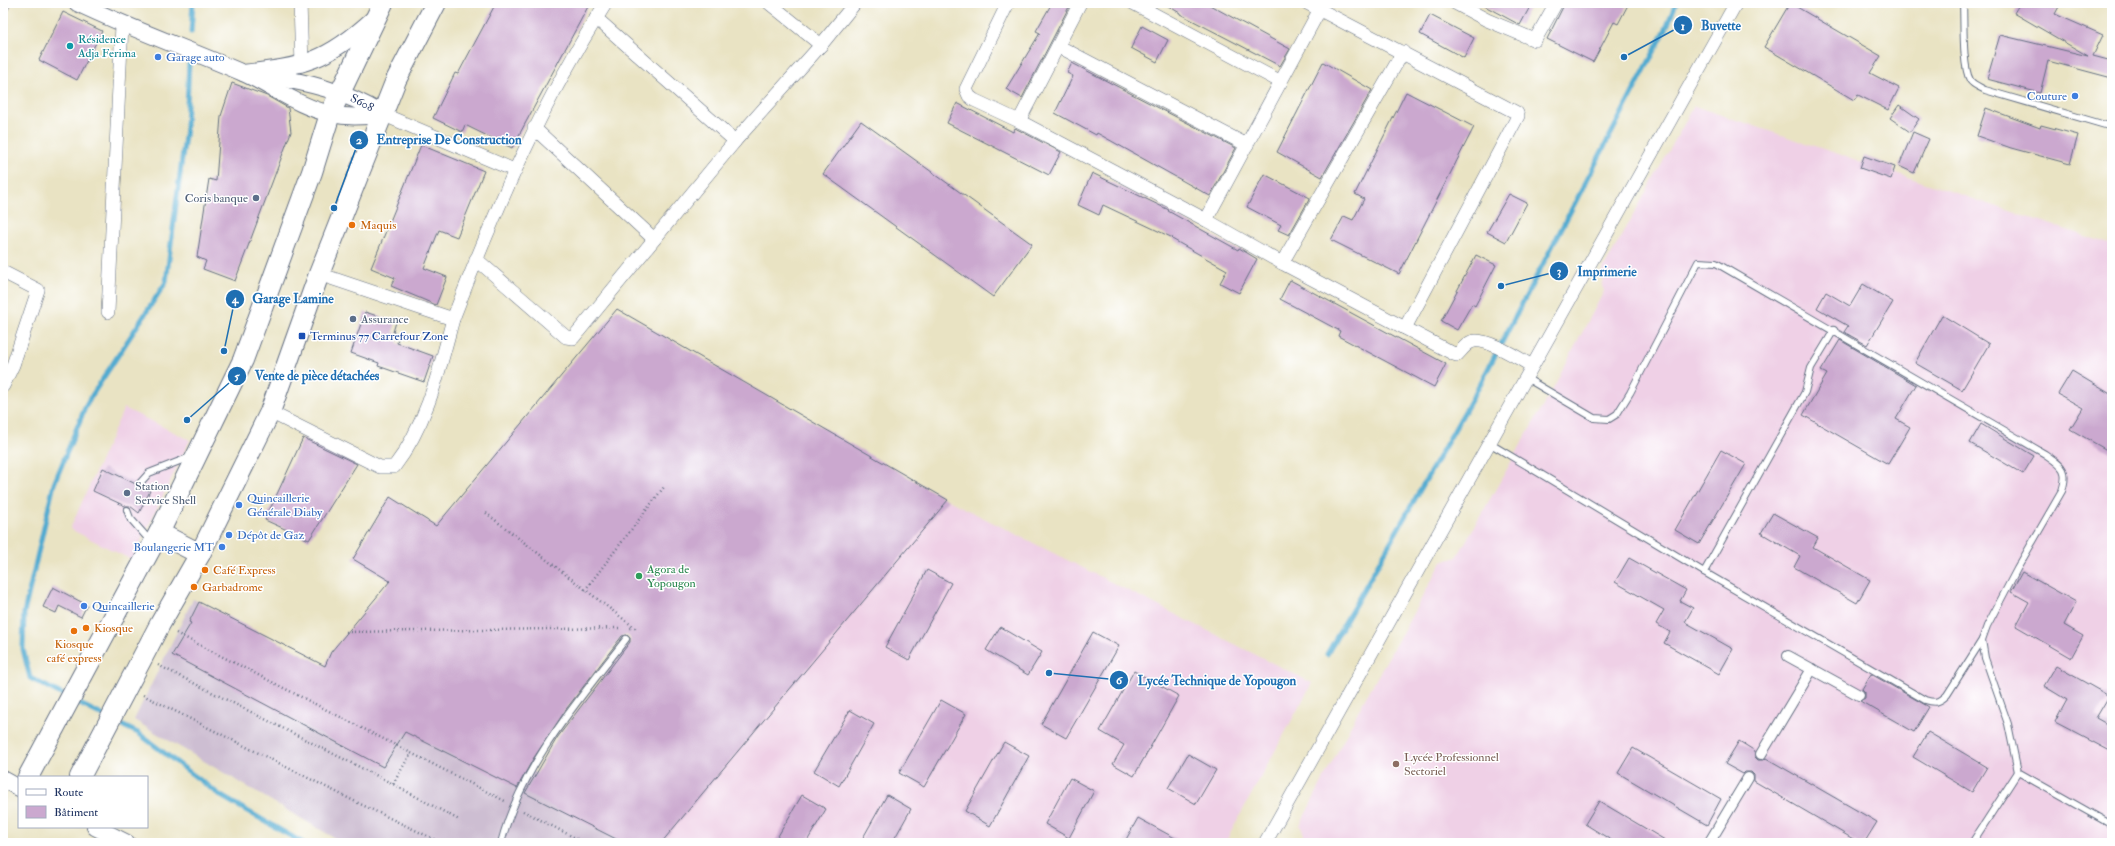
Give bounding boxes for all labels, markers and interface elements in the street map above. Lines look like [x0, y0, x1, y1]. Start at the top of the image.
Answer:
callout: Buvette [1673, 13, 1749, 38]
text: Buvette [1701, 18, 1742, 34]
text: 1 [1681, 19, 1685, 34]
place label: Résidence Adja Ferima [77, 32, 137, 61]
marker: Résidence Adja Ferima [65, 41, 75, 51]
place label: Garage auto [166, 50, 225, 65]
marker: Garage auto [153, 52, 163, 62]
place label: Couture [2027, 89, 2067, 104]
street label: S608 [348, 91, 377, 115]
marker: Couture [2070, 91, 2080, 101]
callout: Entreprise De Construction [349, 127, 530, 152]
text: Entreprise De Construction [376, 132, 522, 149]
text: 2 [356, 133, 362, 148]
place label: Coris banque [185, 191, 248, 206]
marker: Coris banque [251, 193, 261, 203]
place label: Maquis [360, 218, 396, 233]
marker: Maquis [347, 220, 357, 230]
callout: Imprimerie [1549, 259, 1645, 284]
text: 3 [1557, 264, 1562, 279]
text: Imprimerie [1577, 264, 1637, 281]
callout: Garage Lamine [225, 286, 342, 311]
text: Garage Lamine [252, 291, 334, 308]
text: 4 [231, 292, 240, 307]
place label: Assurance [360, 312, 408, 327]
marker: Assurance [348, 314, 358, 324]
place label: Terminus 77 Carrefour Zone [310, 329, 448, 344]
marker: Terminus 77 Carrefour Zone [297, 331, 307, 341]
callout: Vente de pièce détachées [227, 363, 387, 388]
text: Vente de pièce détachées [254, 368, 380, 385]
text: 5 [234, 369, 240, 384]
place label: Station Service Shell [135, 479, 196, 508]
marker: Station Service Shell [122, 488, 132, 498]
place label: Quincaillerie Générale Diaby [247, 491, 323, 520]
marker: Quincaillerie Générale Diaby [234, 500, 244, 510]
place label: Dépôt de Gaz [237, 528, 305, 543]
marker: Dépôt de Gaz [224, 530, 234, 540]
place label: Boulangerie MT [133, 540, 214, 555]
marker: Boulangerie MT [217, 542, 227, 552]
place label: Agora de Yopougon [646, 562, 696, 591]
place label: Café Express [213, 563, 276, 578]
marker: Café Express [200, 565, 210, 575]
marker: Agora de Yopougon [634, 571, 644, 581]
place label: Garbadrome [202, 580, 263, 595]
marker: Garbadrome [189, 582, 199, 592]
place label: Quincaillerie [92, 599, 154, 614]
marker: Quincaillerie [79, 601, 89, 611]
place label: Kiosque [94, 621, 133, 636]
marker: Kiosque [81, 623, 91, 633]
marker: Kiosque café express [69, 626, 79, 636]
place label: Kiosque café express [46, 637, 102, 666]
callout: Lycée Technique de Yopougon [1109, 668, 1304, 693]
text: 6 [1116, 673, 1123, 688]
text: Lycée Technique de Yopougon [1138, 673, 1297, 690]
place label: Lycée Professionnel Sectoriel [1404, 750, 1499, 779]
marker: Lycée Professionnel Sectoriel [1391, 759, 1401, 769]
legend [18, 776, 148, 828]
text: Route [54, 785, 83, 800]
text: Bâtiment [54, 805, 98, 820]

